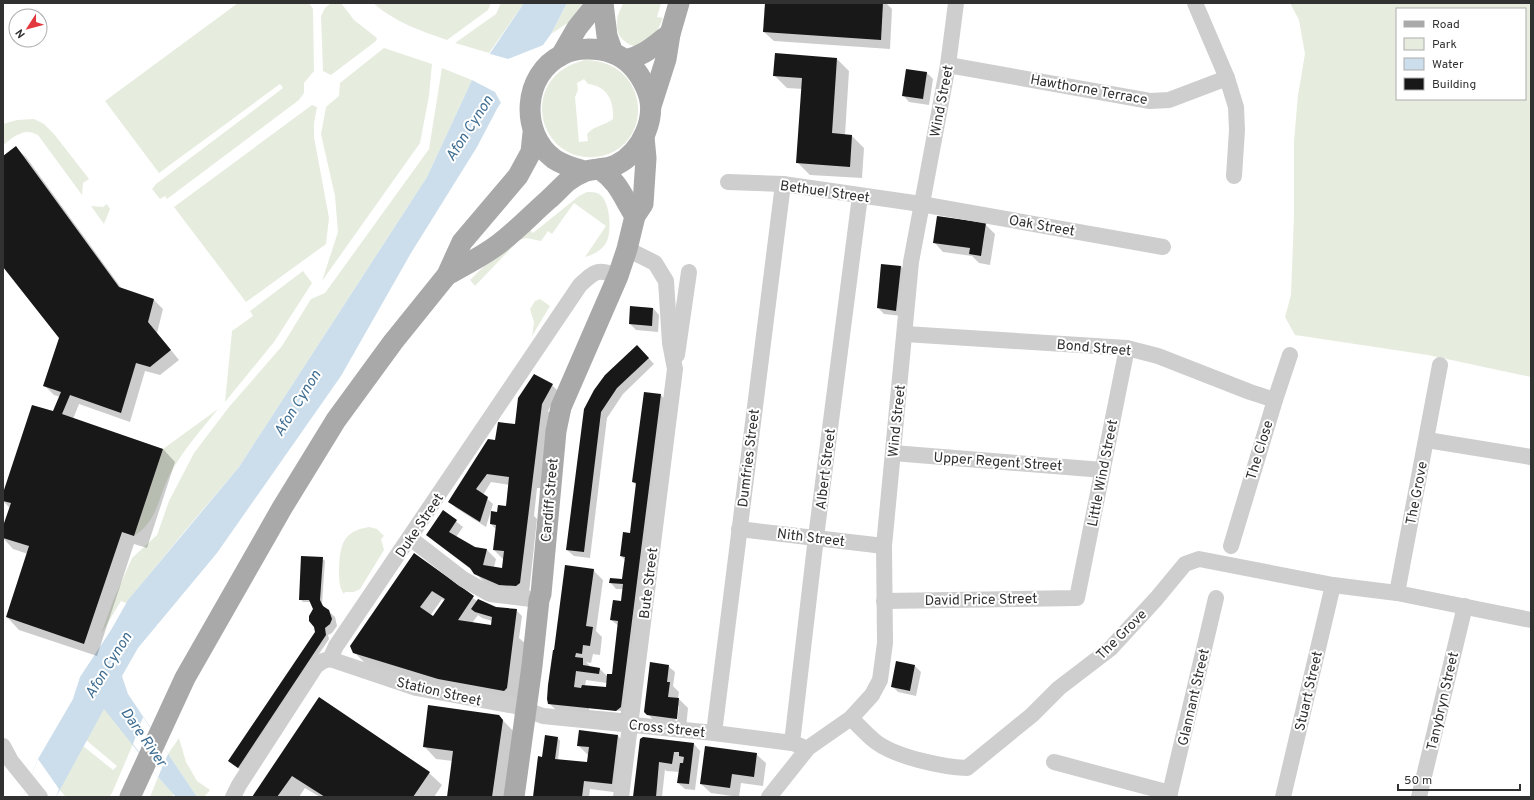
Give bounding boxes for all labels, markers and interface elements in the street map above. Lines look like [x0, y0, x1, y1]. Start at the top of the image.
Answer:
north arrow [8, 8, 48, 48]
legend [1396, 8, 1526, 100]
text: Road [1432, 17, 1460, 33]
text: N [13, 26, 29, 41]
text: Park [1432, 37, 1457, 53]
text: Water [1432, 57, 1464, 73]
street label: Wind Street [927, 64, 958, 139]
street label: Hawthorne Terrace [1029, 72, 1149, 109]
text: Building [1432, 77, 1476, 93]
water label: Afon Cynon [442, 92, 498, 165]
street label: Bethuel Street [779, 178, 871, 207]
street label: Oak Street [1007, 212, 1076, 241]
street label: Bond Street [1056, 337, 1132, 360]
water label: Afon Cynon [270, 367, 326, 440]
street label: Wind Street [885, 384, 910, 458]
street label: Dumfries Street [735, 408, 764, 508]
street label: Little Wind Street [1085, 418, 1122, 528]
street label: The Close [1243, 419, 1278, 482]
street label: Albert Street [813, 428, 840, 511]
street label: Upper Regent Street [933, 450, 1063, 475]
street label: Cardiff Street [538, 457, 563, 543]
street label: The Grove [1403, 460, 1432, 526]
street label: Duke Street [393, 490, 448, 561]
street label: Nith Street [776, 526, 846, 551]
street label: Bute Street [637, 547, 662, 620]
street label: David Price Street [925, 591, 1038, 610]
street label: The Grove [1093, 606, 1151, 664]
water label: Afon Cynon [81, 629, 137, 702]
street label: Glannant Street [1175, 647, 1214, 748]
street label: Stuart Street [1292, 650, 1327, 733]
street label: Tanybryn Street [1424, 650, 1463, 752]
street label: Station Street [395, 674, 483, 710]
water label: Dare River [115, 705, 171, 772]
street label: Cross Street [628, 717, 706, 742]
scale bar [1398, 766, 1520, 792]
text: 50 m [1404, 773, 1432, 789]

